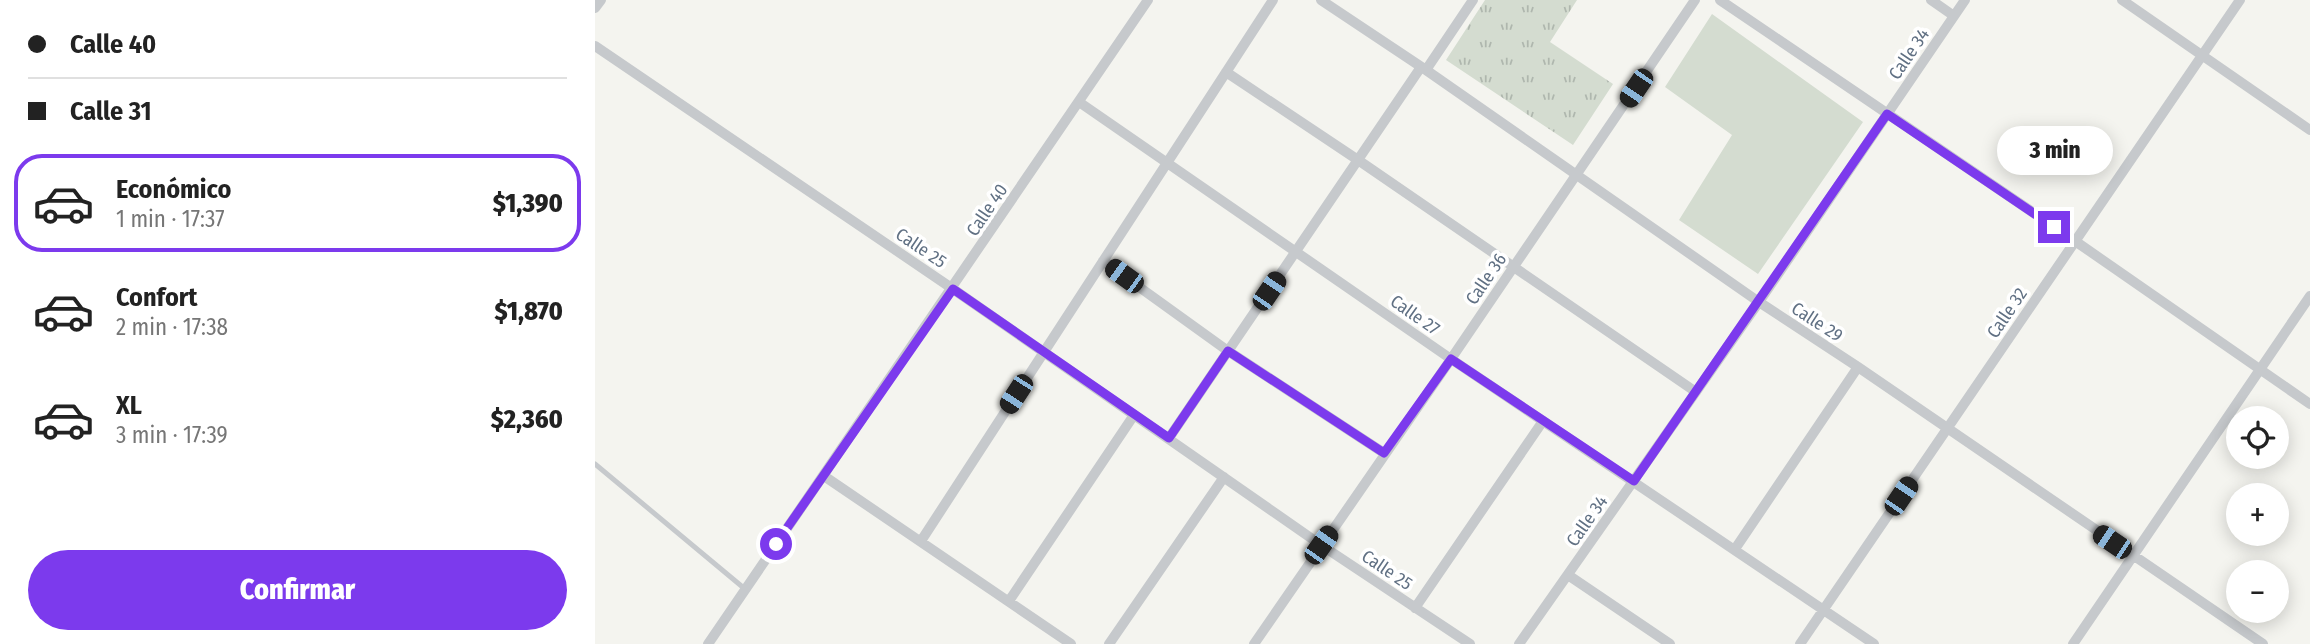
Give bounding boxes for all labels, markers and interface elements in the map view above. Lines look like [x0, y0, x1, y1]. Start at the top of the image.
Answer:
street label: Calle 34 [1884, 24, 1934, 84]
text: Calle 40 [70, 29, 156, 60]
car [1616, 65, 1657, 111]
text: Calle 31 [70, 96, 151, 127]
callout: 3 min [1996, 126, 2112, 174]
text: 3 min [2029, 136, 2081, 164]
icon: car [32, 172, 95, 235]
text: Económico [116, 174, 231, 205]
street label: Calle 40 [962, 180, 1012, 240]
text: $1,390 [493, 188, 563, 219]
text: 1 min · 17:37 [116, 205, 225, 233]
route end [2038, 211, 2070, 243]
street label: Calle 25 [891, 223, 951, 273]
street label: Calle 36 [1461, 249, 1511, 309]
car [1101, 255, 1148, 297]
car [1249, 268, 1290, 314]
icon: car [32, 280, 95, 343]
text: Confort [116, 282, 197, 313]
street label: Calle 32 [1982, 284, 2032, 342]
street label: Calle 27 [1386, 290, 1444, 340]
text: $1,870 [495, 296, 563, 327]
street label: Calle 29 [1787, 297, 1847, 347]
text: 2 min · 17:38 [116, 313, 228, 341]
car [996, 371, 1037, 417]
icon: car [32, 388, 95, 451]
text: XL [116, 390, 142, 421]
text: $2,360 [491, 404, 563, 435]
map controls [2226, 406, 2289, 623]
button: locate [2226, 406, 2289, 469]
text: 3 min · 17:39 [116, 421, 228, 449]
car [1881, 473, 1922, 519]
button: + [2226, 483, 2289, 546]
street label: Calle 34 [1562, 491, 1612, 551]
car [1301, 522, 1342, 568]
car [2089, 522, 2136, 562]
route start [760, 528, 792, 560]
street label: Calle 25 [1357, 545, 1417, 595]
button: Confirmar [28, 550, 567, 630]
button: − [2226, 560, 2289, 623]

